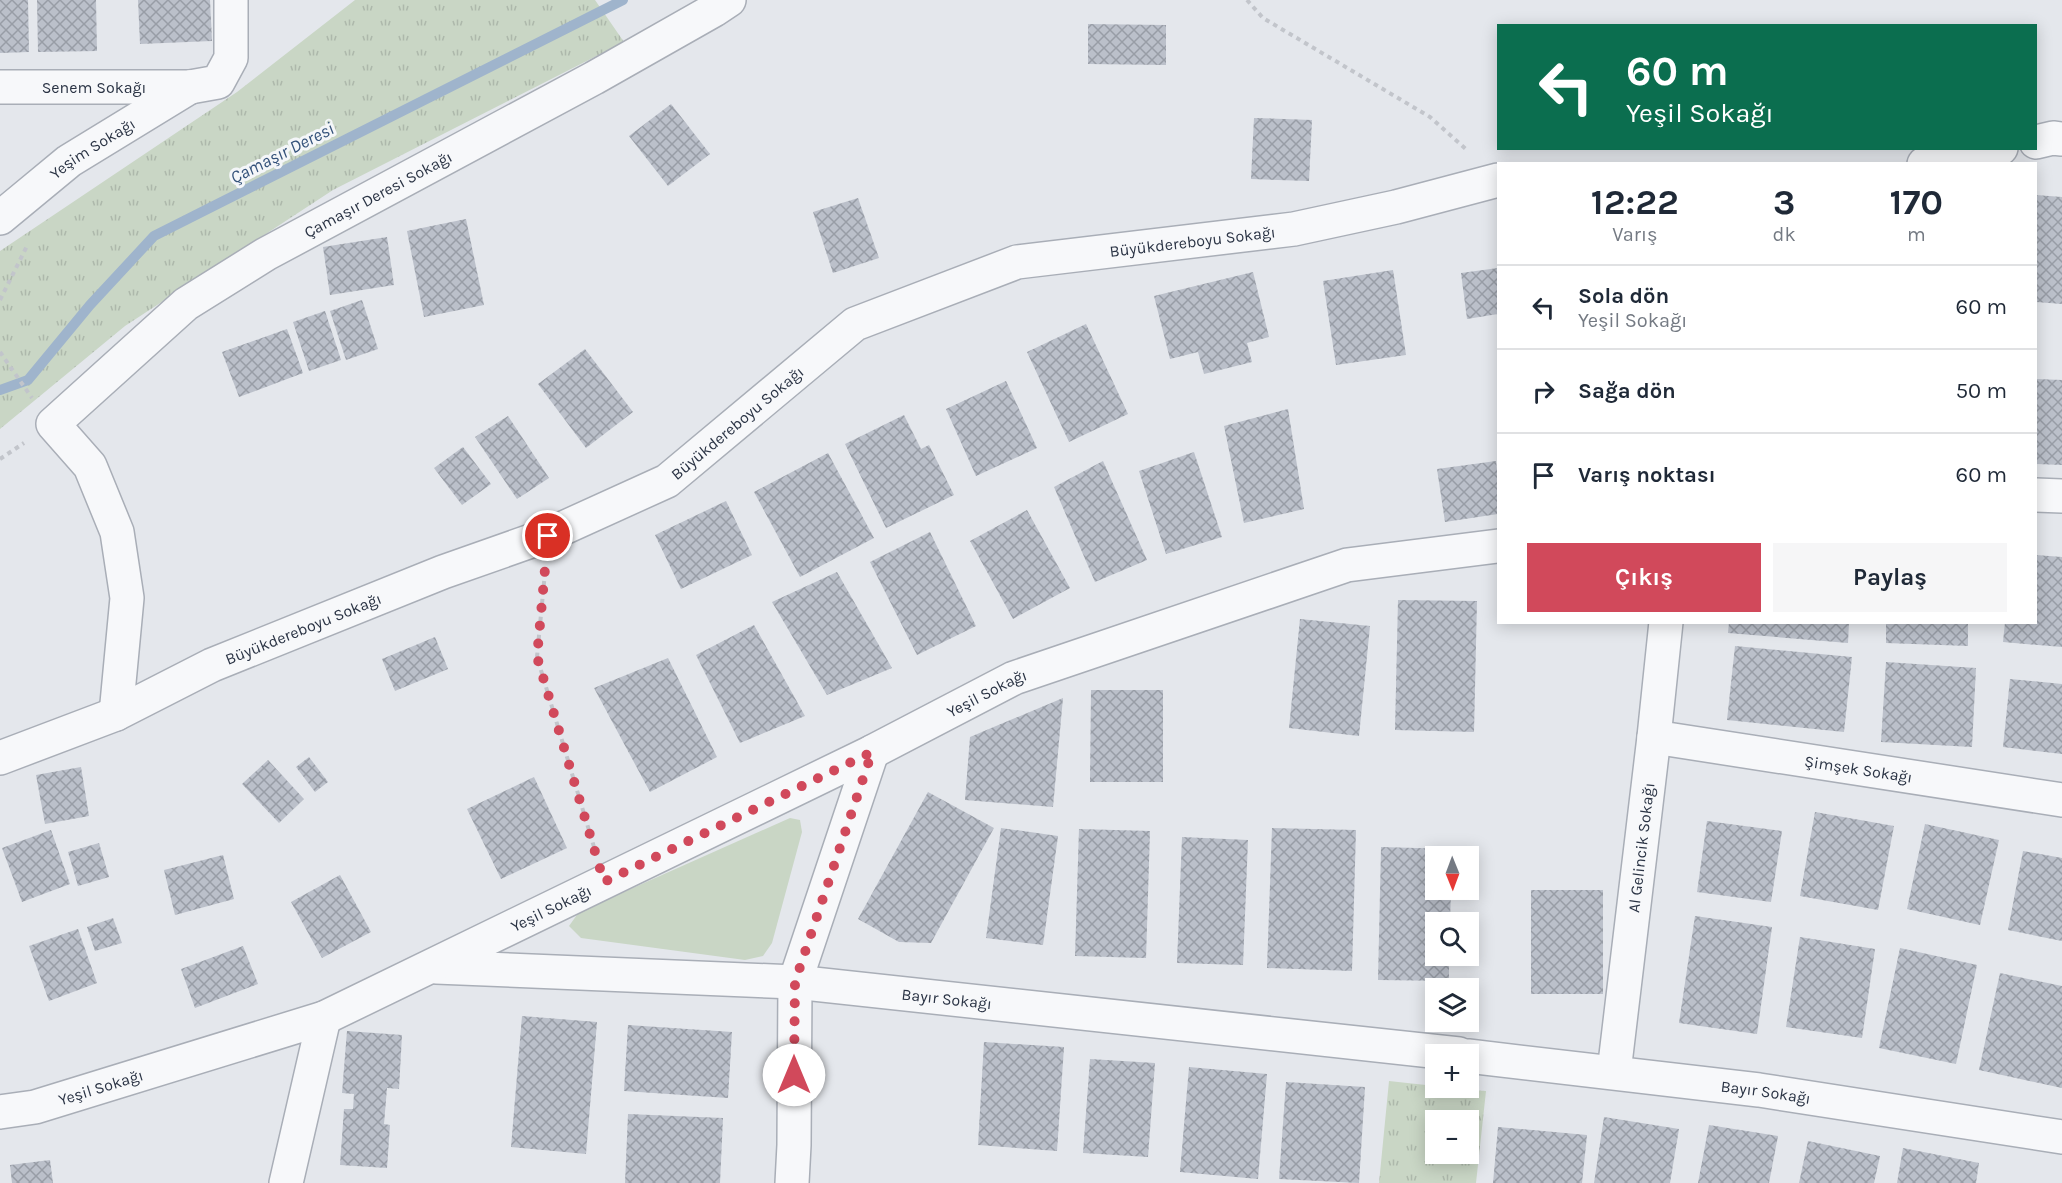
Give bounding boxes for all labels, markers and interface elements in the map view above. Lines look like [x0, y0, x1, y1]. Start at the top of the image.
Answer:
text: 60 m [1626, 46, 1729, 96]
icon: left [1527, 48, 1605, 126]
street label: Senem Sokağı [42, 78, 146, 97]
text: Yeşil Sokağı [1626, 97, 1774, 129]
street label: Yeşim Sokağı [46, 113, 138, 183]
water label: Çamaşır Deresi [226, 117, 338, 189]
street label: Çamaşır Deresi Sokağı [301, 147, 455, 241]
text: 12:22 [1591, 181, 1679, 223]
text: 3 [1773, 181, 1795, 223]
text: 170 [1890, 181, 1943, 223]
street label: Büyükdereboyu Sokağı [1109, 222, 1276, 260]
text: Varış [1612, 223, 1657, 246]
text: dk [1773, 223, 1796, 246]
text: m [1907, 223, 1926, 246]
text: Sola dön [1578, 283, 1669, 309]
icon: left [1527, 291, 1560, 324]
text: 60 m [1956, 294, 2007, 320]
text: Yeşil Sokağı [1578, 309, 1687, 332]
street label: Büyükdereboyu Sokağı [667, 362, 807, 483]
icon: right [1527, 375, 1560, 408]
text: Sağa dön [1578, 378, 1676, 404]
text: 50 m [1956, 378, 2007, 404]
icon: arrive [1527, 459, 1560, 492]
text: Varış noktası [1578, 462, 1716, 488]
text: 60 m [1956, 462, 2007, 488]
pin [522, 510, 573, 561]
icon: arrive [531, 519, 564, 552]
button: Çıkış [1527, 543, 1761, 612]
button: Paylaş [1773, 543, 2007, 612]
street label: Büyükdereboyu Sokağı [222, 588, 384, 668]
street label: Yeşil Sokağı [943, 665, 1029, 721]
street label: Şimşek Sokağı [1803, 751, 1914, 786]
street label: Al Gelincik Sokağı [1624, 781, 1658, 914]
north arrow [1425, 846, 1479, 900]
map controls [1425, 846, 1479, 1164]
street label: Yeşil Sokağı [507, 880, 594, 936]
button: search [1425, 912, 1479, 966]
button: layers [1425, 978, 1479, 1032]
street label: Bayır Sokağı [901, 984, 993, 1013]
position arrow [762, 1043, 826, 1107]
button: + [1425, 1044, 1479, 1098]
street label: Yeşil Sokağı [56, 1065, 145, 1109]
street label: Bayır Sokağı [1720, 1076, 1812, 1107]
button: − [1425, 1110, 1479, 1164]

